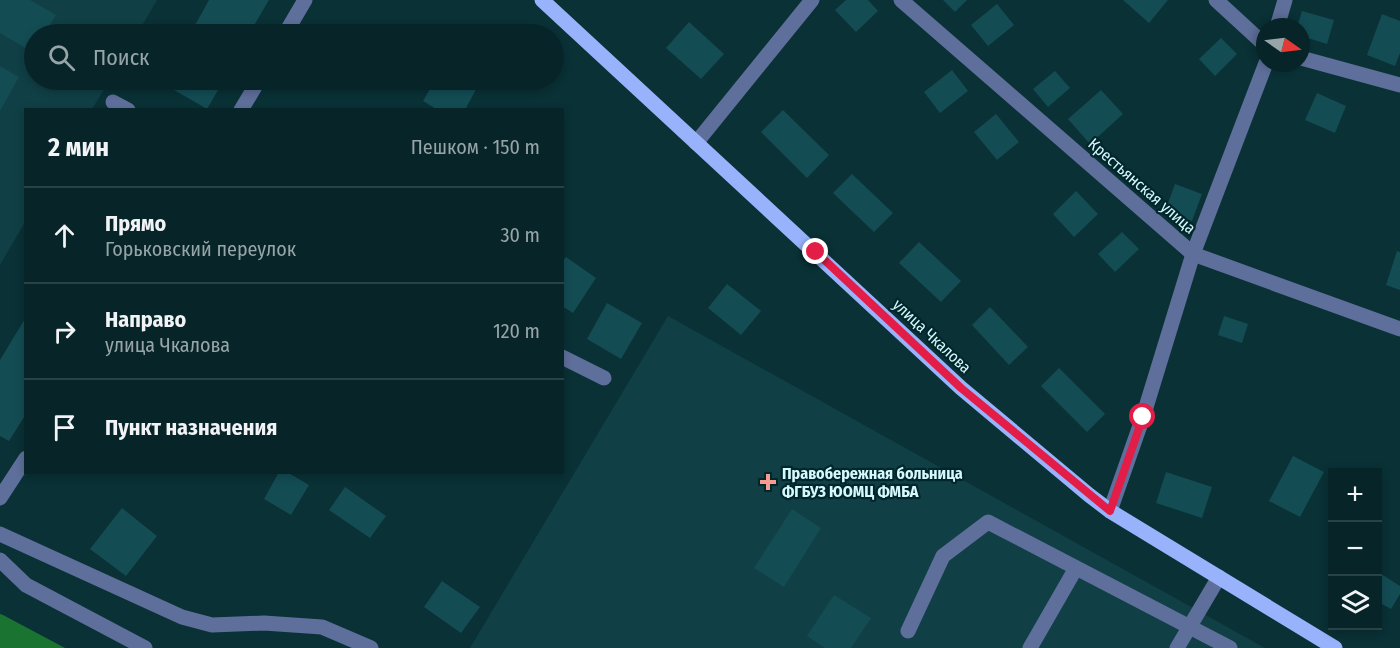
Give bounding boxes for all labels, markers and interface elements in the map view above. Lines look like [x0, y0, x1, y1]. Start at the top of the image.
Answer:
north arrow [1256, 18, 1310, 72]
search box [24, 24, 564, 90]
icon: search [45, 41, 78, 74]
text: Поиск [93, 44, 149, 71]
text: 2 мин [48, 132, 109, 163]
street label: Крестьянская улица [1084, 134, 1200, 238]
text: Пешком · 150 m [411, 135, 540, 159]
text: Прямо [105, 210, 166, 237]
icon: ahead [48, 219, 81, 252]
text: 30 m [500, 223, 540, 247]
text: Горьковский переулок [105, 237, 296, 261]
route end [802, 238, 828, 264]
street label: улица Чкалова [889, 295, 975, 377]
text: Направо [105, 306, 186, 333]
icon: right [48, 315, 81, 348]
text: 120 m [493, 319, 540, 343]
text: улица Чкалова [105, 333, 230, 357]
route start [1129, 403, 1155, 429]
icon: arrive [48, 411, 81, 444]
text: Пункт назначения [105, 414, 277, 441]
place label: Правобережная больница ФГБУЗ ЮОМЦ ФМБА [782, 464, 963, 501]
map controls [1328, 468, 1382, 630]
button: + [1328, 468, 1382, 522]
marker: Правобережная больница ФГБУЗ ЮОМЦ ФМБА [759, 473, 777, 491]
button: − [1328, 522, 1382, 576]
button: layers [1328, 576, 1382, 630]

